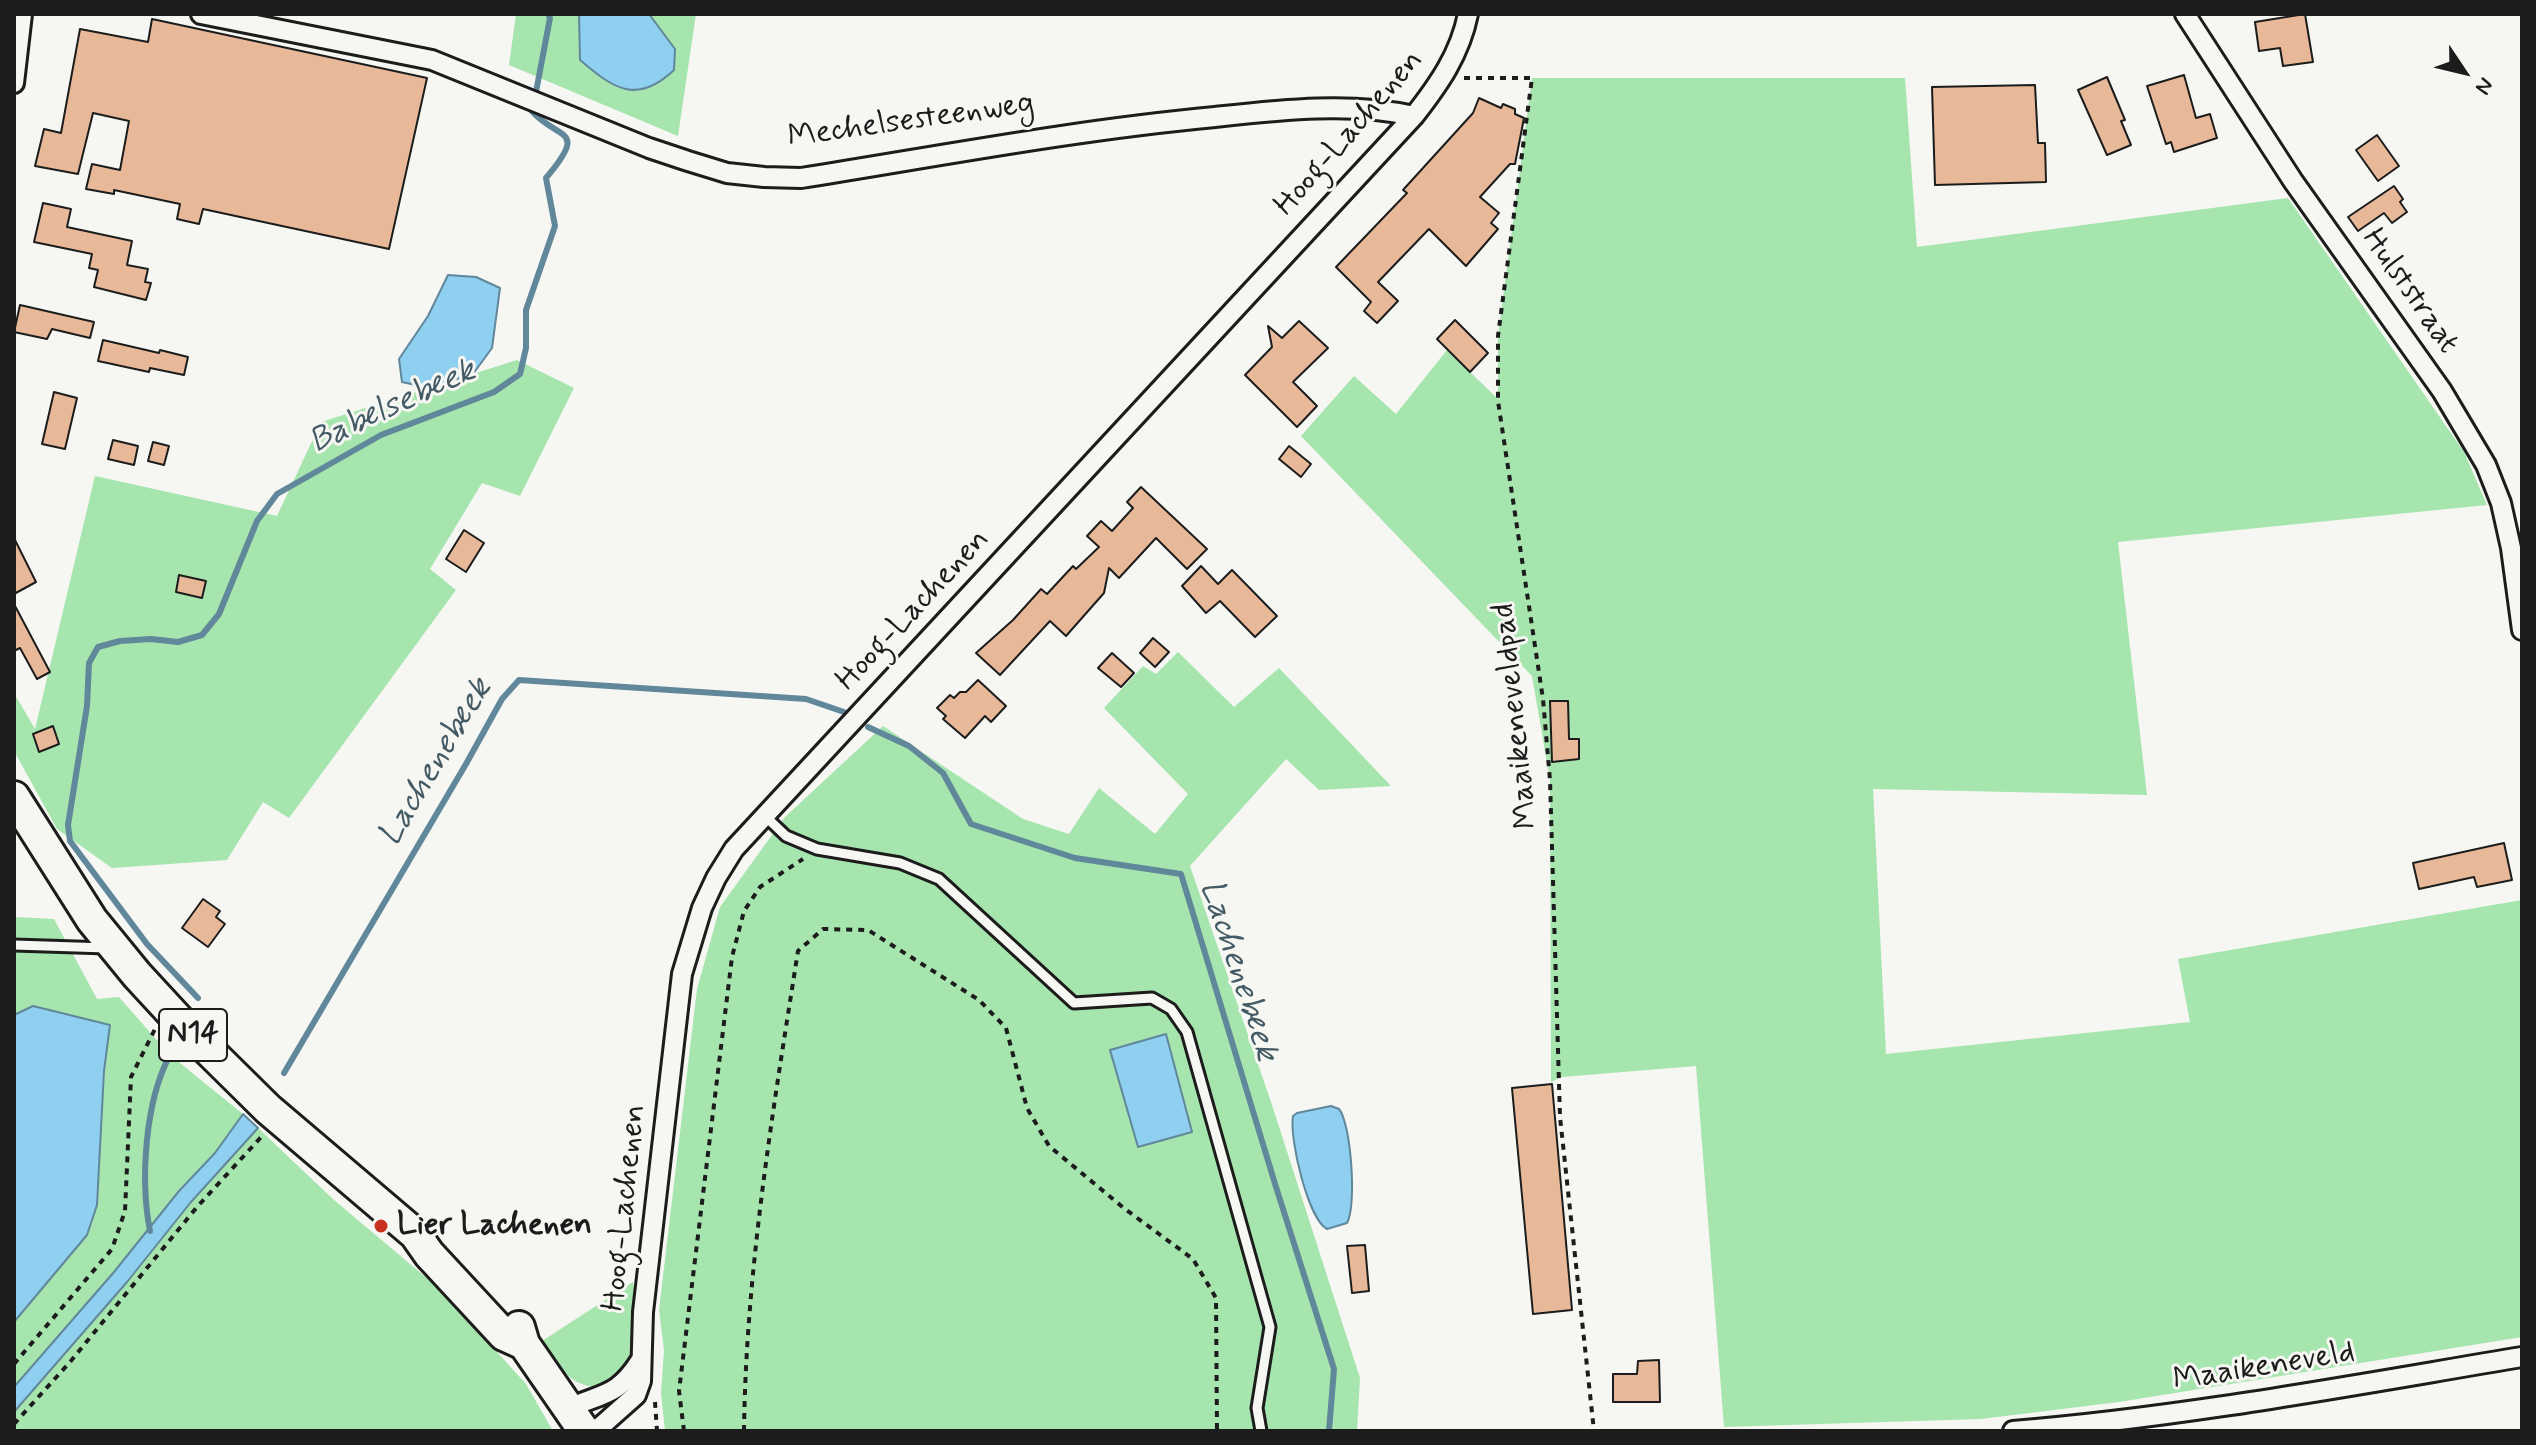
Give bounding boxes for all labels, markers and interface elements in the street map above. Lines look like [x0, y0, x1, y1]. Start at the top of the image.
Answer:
north arrow [2424, 32, 2504, 112]
street label: Hoog-Lachenen [1267, 43, 1433, 225]
text: N [2468, 72, 2499, 100]
street label: Mechelsesteenweg [785, 86, 1037, 158]
street label: Hulststraat [2352, 222, 2466, 362]
water label: Babelsebeek [303, 352, 483, 464]
street label: Hoog-Lachenen [829, 522, 999, 700]
street label: Maaikeneveldpad [1486, 601, 1548, 831]
water label: Lachenebeek [371, 672, 503, 854]
water label: Lachenebeek [1189, 875, 1285, 1067]
road number: N14 [159, 1009, 227, 1061]
street label: Hoog-Lachenen [596, 1103, 656, 1313]
place label: Lier Lachenen [397, 1207, 592, 1245]
marker: Lier Lachenen [372, 1217, 390, 1235]
street label: Maaikeneveld [2170, 1335, 2358, 1401]

